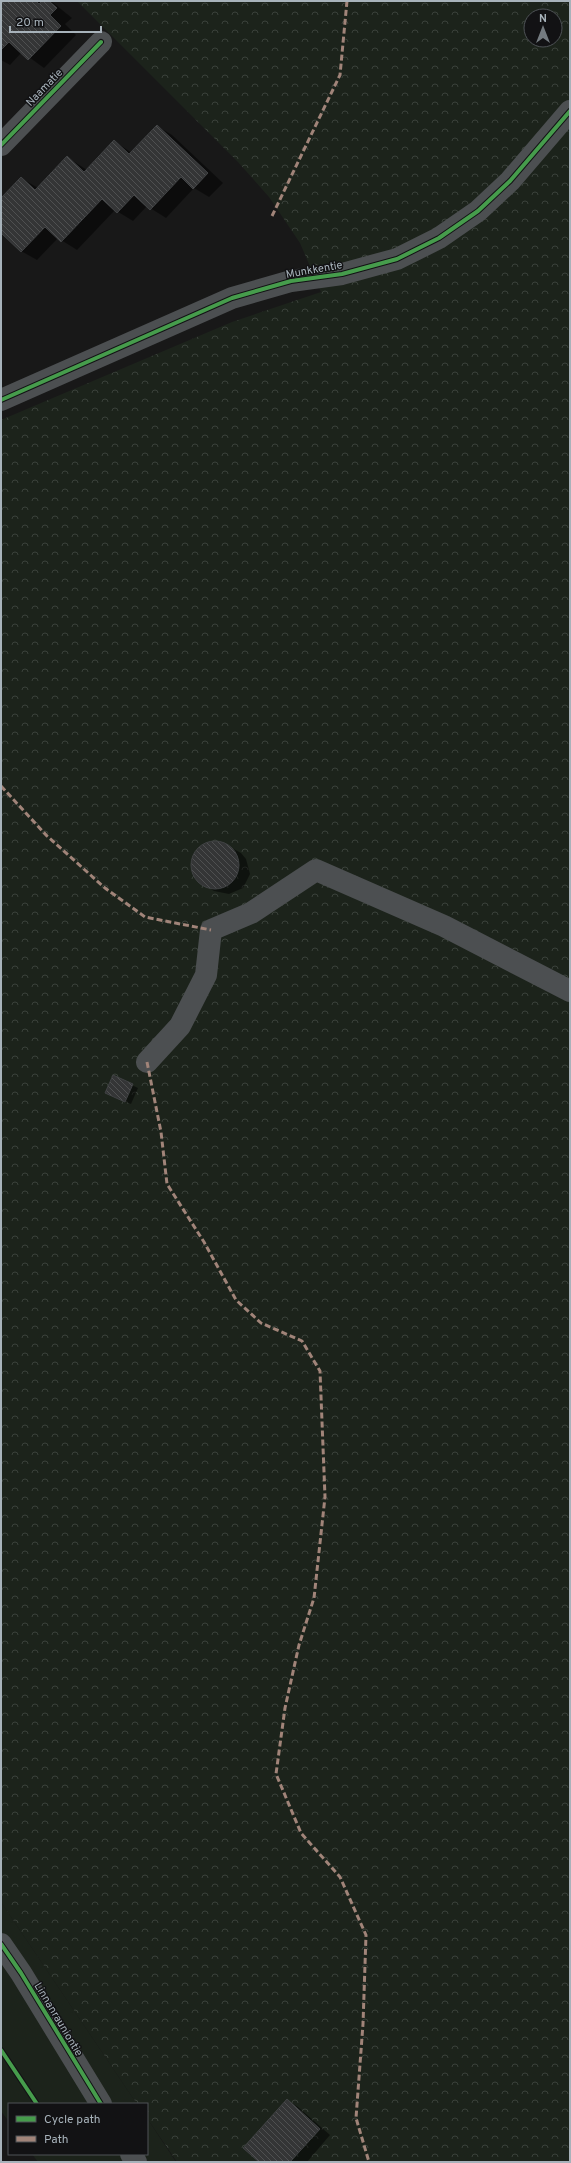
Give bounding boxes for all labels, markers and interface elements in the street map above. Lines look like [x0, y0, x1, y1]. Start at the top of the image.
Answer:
scale bar [10, 8, 101, 34]
north arrow [523, 8, 563, 48]
text: N [539, 12, 547, 26]
text: 20 m [16, 15, 44, 31]
street label: Naamatie [23, 66, 66, 109]
street label: Munkkentie [285, 258, 344, 282]
street label: Linnanrauniontie [31, 1980, 86, 2059]
legend [8, 2103, 148, 2155]
text: Cycle path [44, 2112, 101, 2128]
text: Path [44, 2132, 69, 2148]

